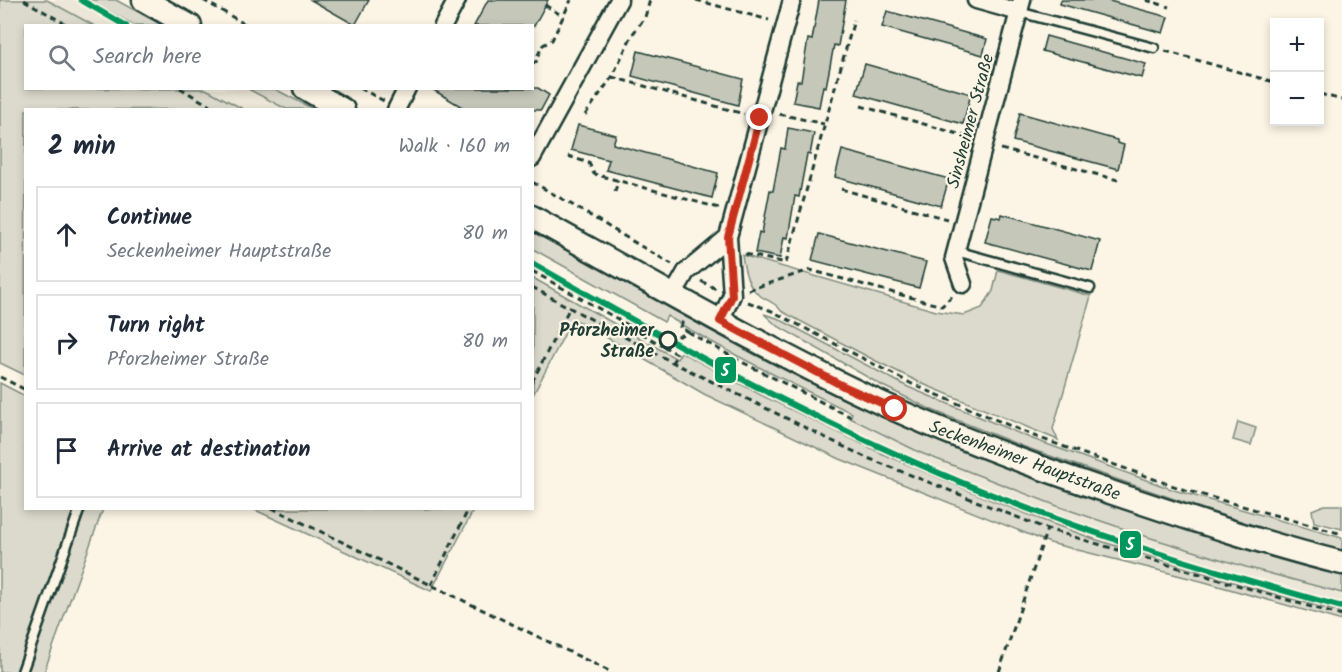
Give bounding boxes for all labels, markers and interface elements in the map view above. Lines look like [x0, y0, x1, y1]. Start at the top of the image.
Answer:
map controls [1270, 18, 1324, 126]
button: + [1270, 18, 1324, 72]
search box [24, 24, 534, 90]
text: Search here [93, 40, 201, 75]
icon: search [45, 41, 78, 74]
street label: Sinsheimer Straße [940, 51, 1003, 192]
button: − [1270, 72, 1324, 126]
route end [746, 104, 772, 130]
text: 2 min [48, 126, 116, 168]
text: Walk · 160 m [399, 131, 510, 163]
text: Continue [107, 201, 192, 236]
icon: ahead [50, 218, 83, 251]
text: 80 m [462, 218, 508, 250]
text: Seckenheimer Hauptstraße [107, 236, 331, 268]
text: Turn right [107, 309, 205, 344]
place label: Pforzheimer Straße [559, 317, 655, 367]
icon: right [50, 326, 83, 359]
text: 80 m [462, 326, 508, 358]
marker: Pforzheimer Straße [659, 331, 677, 349]
text: Pforzheimer Straße [107, 344, 269, 376]
line badge: 5 [714, 356, 737, 384]
text: 5 [720, 359, 731, 384]
route start [881, 395, 907, 421]
street label: Seckenheimer Hauptstraße [925, 413, 1124, 510]
text: Arrive at destination [107, 433, 310, 468]
icon: arrive [50, 434, 83, 467]
line badge: 5 [1119, 530, 1142, 559]
text: 5 [1125, 533, 1136, 558]

